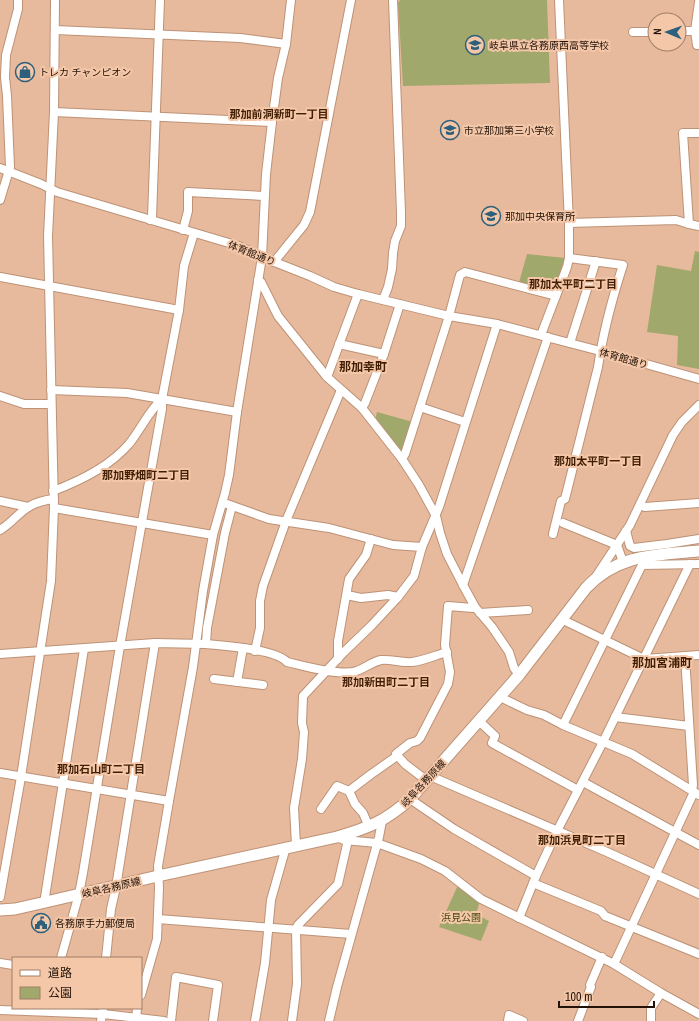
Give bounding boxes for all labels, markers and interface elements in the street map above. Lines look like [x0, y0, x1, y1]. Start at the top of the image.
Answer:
north arrow [647, 12, 687, 52]
text: N [650, 28, 664, 35]
school or university icon: 岐阜県立各務原西高等学校 [464, 34, 486, 56]
place label: 岐阜県立各務原西高等学校 [489, 39, 609, 52]
shop icon: トレカ チャンピオン [14, 61, 36, 83]
place label: トレカ チャンピオン [39, 66, 131, 79]
district label: 那加前洞新町一丁目 [230, 107, 329, 121]
school or university icon: 市立那加第三小学校 [439, 119, 461, 141]
place label: 市立那加第三小学校 [464, 124, 554, 137]
school or university icon: 那加中央保育所 [480, 205, 502, 227]
place label: 那加中央保育所 [505, 210, 575, 223]
street label: 体育館通り [226, 238, 277, 269]
district label: 那加太平町二丁目 [529, 277, 617, 291]
street label: 体育館通り [598, 345, 650, 372]
district label: 那加幸町 [339, 359, 387, 375]
district label: 那加太平町一丁目 [554, 454, 642, 468]
district label: 那加野畑町二丁目 [102, 468, 190, 482]
district label: 那加宮浦町 [632, 655, 692, 671]
district label: 那加新田町二丁目 [342, 675, 430, 689]
street label: 岐阜各務原線 [398, 757, 449, 810]
district label: 那加石山町二丁目 [57, 762, 145, 776]
district label: 那加浜見町二丁目 [538, 833, 626, 847]
street label: 岐阜各務原線 [80, 874, 142, 901]
park label: 浜見公園 [441, 911, 481, 924]
public building icon: 各務原手力郵便局 [30, 912, 52, 934]
place label: 各務原手力郵便局 [55, 917, 135, 930]
legend [12, 957, 142, 1009]
text: 道路 [48, 965, 72, 981]
scale bar [559, 983, 654, 1009]
text: 公園 [48, 985, 72, 1001]
text: 100 m [565, 989, 592, 1005]

